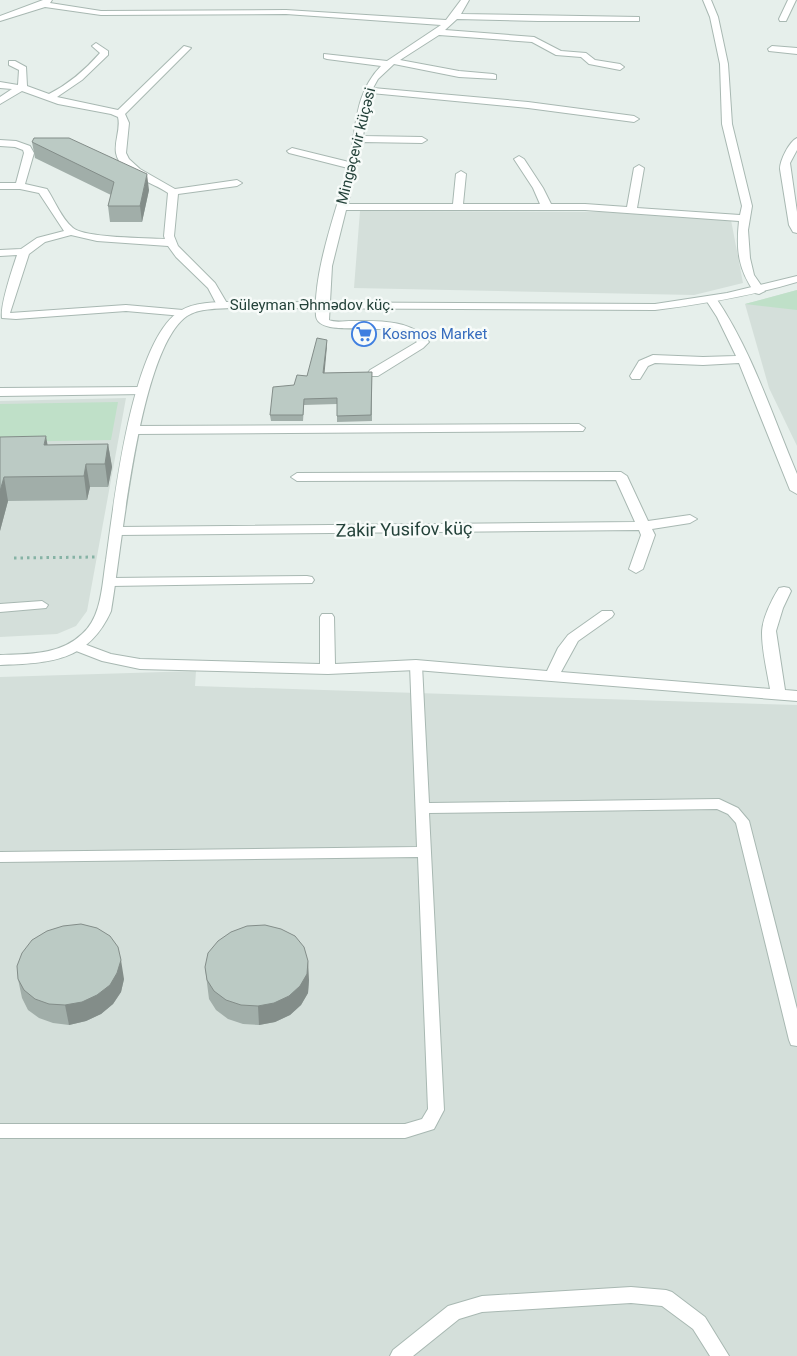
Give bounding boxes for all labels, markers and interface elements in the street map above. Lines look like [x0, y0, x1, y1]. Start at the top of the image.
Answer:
street label: Mingəçevir küçəsi [333, 86, 379, 206]
street label: Süleyman Əhmədov küç. [230, 296, 394, 314]
supermarket icon: Kosmos Market [351, 321, 377, 347]
place label: Kosmos Market [382, 325, 487, 343]
street label: Zakir Yusifov küç [335, 517, 473, 541]

